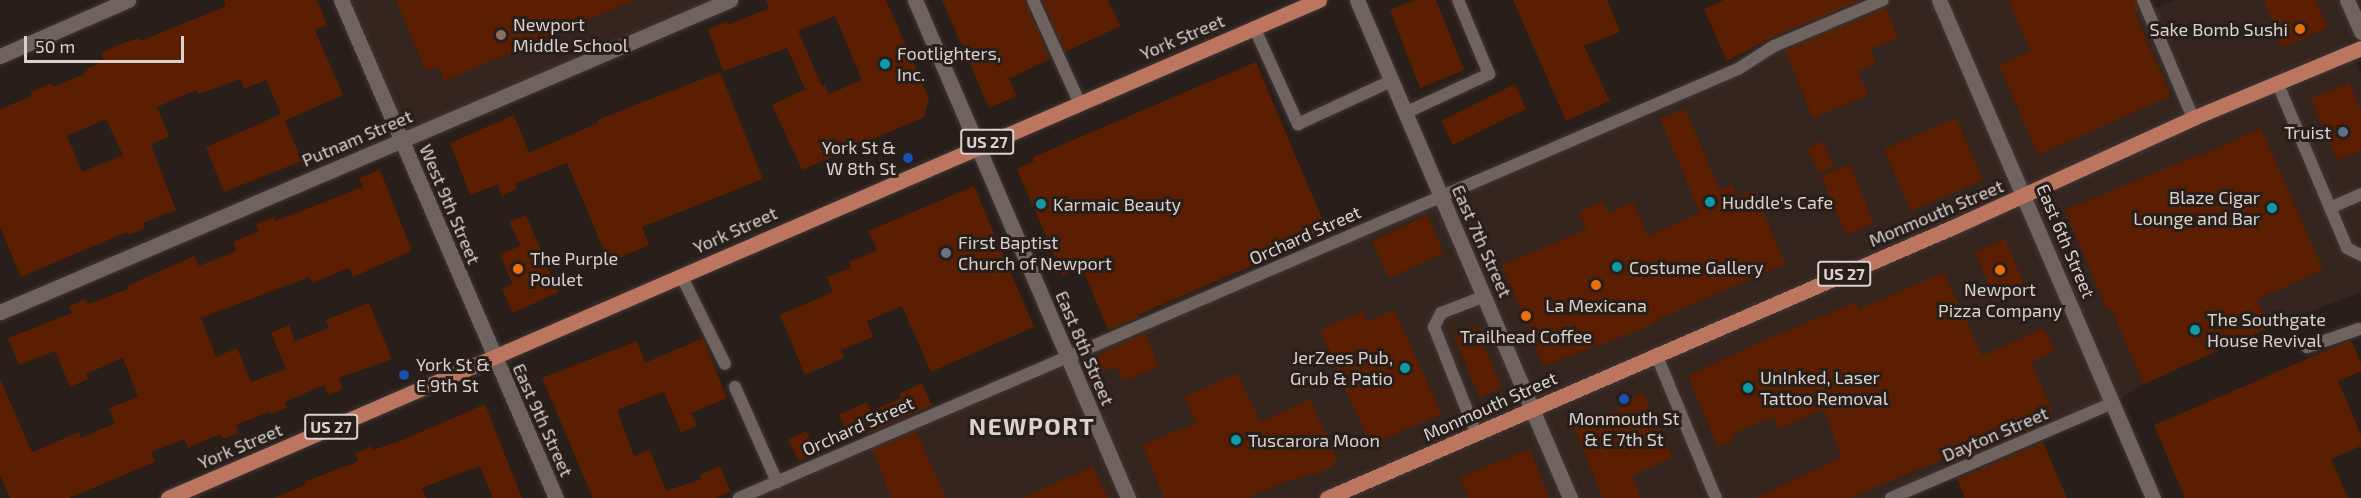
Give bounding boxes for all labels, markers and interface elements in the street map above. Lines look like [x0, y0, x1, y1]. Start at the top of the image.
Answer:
street label: York Street [1136, 10, 1228, 64]
place label: Newport Middle School [513, 14, 628, 57]
place label: Sake Bomb Sushi [2150, 18, 2288, 40]
marker: Sake Bomb Sushi [2293, 22, 2307, 36]
scale bar [27, 24, 188, 62]
marker: Newport Middle School [494, 28, 508, 42]
text: 50 m [35, 35, 75, 57]
place label: Footlighters, Inc. [897, 43, 1001, 86]
marker: Footlighters, Inc. [878, 57, 892, 71]
street label: Putnam Street [299, 105, 415, 171]
place label: Truist [2284, 121, 2331, 143]
marker: Truist [2336, 125, 2350, 139]
road number: US 27 [960, 129, 1014, 155]
place label: York St & W 8th St [822, 137, 896, 180]
street label: West 9th Street [415, 141, 485, 267]
marker: York St & W 8th St [901, 151, 915, 165]
street label: Monmouth Street [1865, 175, 2007, 251]
street label: East 6th Street [2032, 181, 2100, 301]
street label: East 7th Street [1448, 182, 1516, 300]
place label: Blaze Cigar Lounge and Bar [2133, 187, 2260, 230]
place label: Huddle's Cafe [1722, 191, 1833, 213]
place label: Karmaic Beauty [1053, 193, 1181, 215]
marker: Huddle's Cafe [1703, 195, 1717, 209]
marker: Karmaic Beauty [1034, 197, 1048, 211]
street label: Orchard Street [1246, 201, 1364, 269]
marker: Blaze Cigar Lounge and Bar [2265, 201, 2279, 215]
street label: York Street [690, 202, 780, 258]
place label: First Baptist Church of Newport [958, 232, 1112, 274]
marker: First Baptist Church of Newport [939, 246, 953, 260]
place label: The Purple Poulet [530, 248, 618, 290]
place label: Costume Gallery [1629, 256, 1763, 278]
marker: Costume Gallery [1610, 260, 1624, 274]
road number: US 27 [1817, 261, 1871, 287]
marker: The Purple Poulet [511, 262, 525, 276]
marker: Newport Pizza Company [1993, 263, 2007, 277]
marker: La Mexicana [1589, 278, 1603, 292]
place label: Newport Pizza Company [1938, 279, 2062, 322]
street label: East 8th Street [1051, 288, 1119, 408]
place label: La Mexicana [1545, 294, 1647, 316]
marker: Trailhead Coffee [1519, 309, 1533, 323]
place label: The Southgate House Revival [2207, 309, 2326, 352]
marker: The Southgate House Revival [2188, 323, 2202, 337]
place label: Trailhead Coffee [1460, 325, 1592, 347]
place label: JerZees Pub, Grub & Patio [1290, 347, 1393, 389]
place label: York St & E 9th St [416, 354, 490, 397]
street label: East 9th Street [508, 360, 578, 480]
marker: JerZees Pub, Grub & Patio [1398, 361, 1412, 375]
street label: Monmouth Street [1420, 367, 1560, 445]
place label: UnInked, Laser Tattoo Removal [1760, 367, 1888, 410]
marker: York St & E 9th St [397, 368, 411, 382]
marker: UnInked, Laser Tattoo Removal [1741, 381, 1755, 395]
street label: Orchard Street [799, 392, 917, 460]
marker: Monmouth St & E 7th St [1617, 392, 1631, 406]
street label: Dayton Street [1939, 402, 2051, 466]
place label: Monmouth St & E 7th St [1569, 408, 1679, 450]
district label: NEWPORT [969, 412, 1095, 440]
road number: US 27 [304, 414, 358, 440]
street label: York Street [194, 419, 286, 473]
place label: Tuscarora Moon [1248, 429, 1380, 451]
marker: Tuscarora Moon [1229, 433, 1243, 447]

